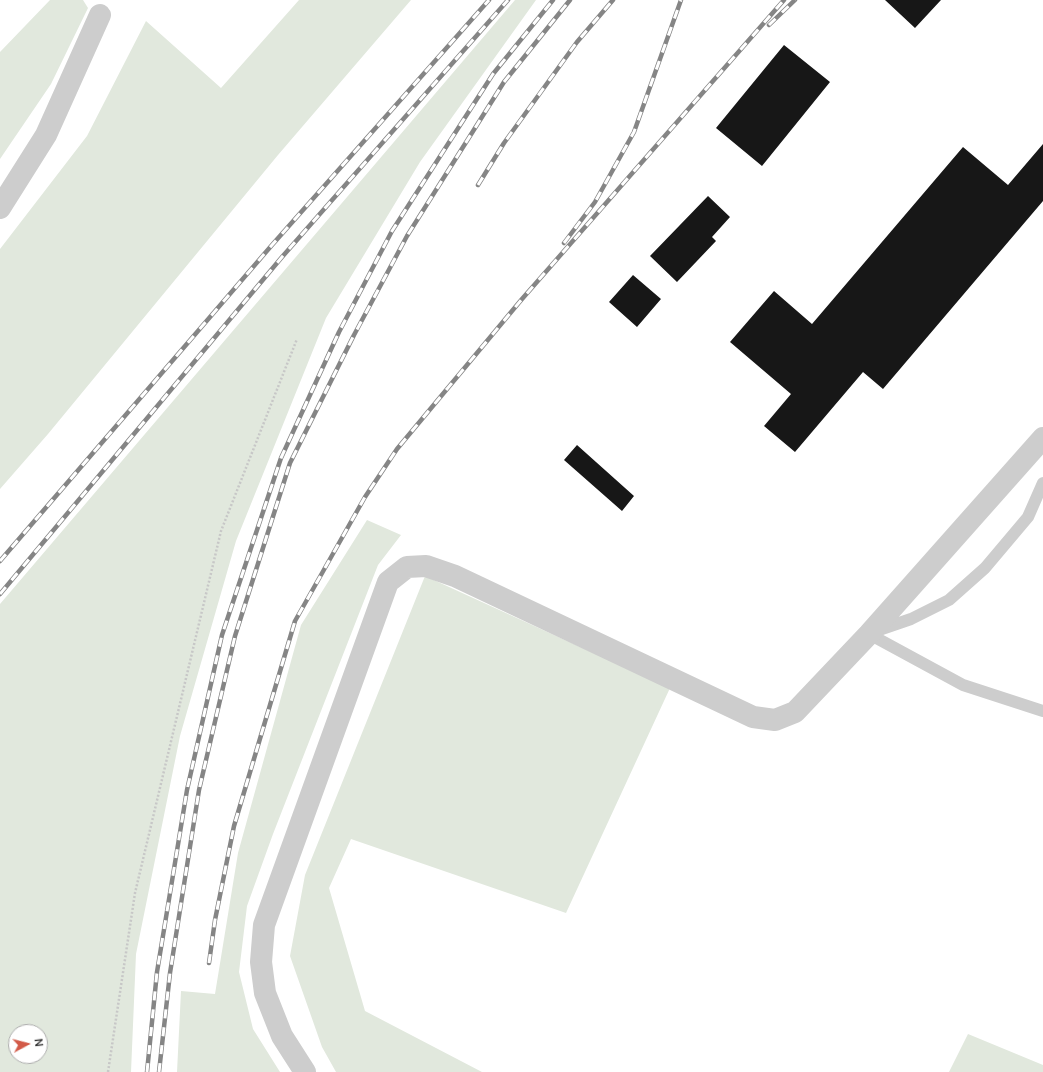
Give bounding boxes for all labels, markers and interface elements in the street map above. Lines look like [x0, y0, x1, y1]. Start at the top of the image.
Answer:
north arrow [8, 1024, 48, 1064]
text: N [31, 1038, 47, 1047]

